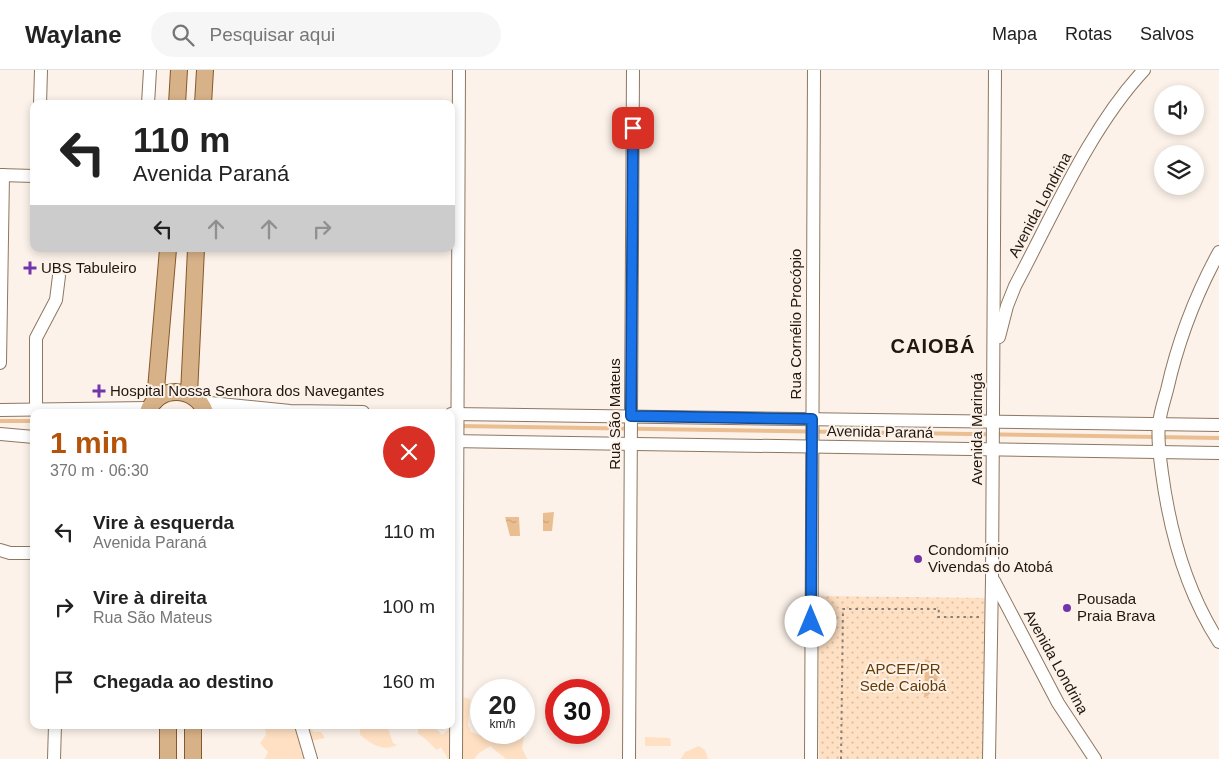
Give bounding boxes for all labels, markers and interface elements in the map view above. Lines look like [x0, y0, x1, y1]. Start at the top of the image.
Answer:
search box [151, 12, 501, 57]
text: Waylane [25, 21, 121, 48]
icon: search [169, 21, 197, 49]
text: Pesquisar aqui [209, 24, 335, 45]
text: Mapa [992, 24, 1037, 44]
text: Rotas [1065, 24, 1112, 44]
text: Salvos [1140, 24, 1194, 44]
map controls [1154, 85, 1204, 195]
button: sound [1154, 85, 1204, 135]
pin [612, 107, 654, 149]
icon: arrive [619, 114, 647, 142]
icon: left [50, 120, 115, 185]
text: 110 m [133, 120, 230, 159]
button: layers [1154, 145, 1204, 195]
street label: Avenida Londrina [1005, 149, 1075, 260]
text: Avenida Paraná [133, 161, 289, 186]
icon: left [149, 215, 177, 243]
icon: ahead [202, 215, 230, 243]
icon: ahead [255, 215, 283, 243]
icon: right [308, 215, 336, 243]
street label: Rua Cornélio Procópio [787, 249, 804, 399]
place label: UBS Tabuleiro [41, 259, 137, 276]
marker: UBS Tabuleiro [23, 261, 37, 275]
district label: CAIOBÁ [891, 335, 975, 357]
street label: Rua São Mateus [606, 358, 623, 470]
street label: Avenida Maringá [968, 372, 985, 485]
place label: Hospital Nossa Senhora dos Navegantes [110, 382, 384, 399]
marker: Hospital Nossa Senhora dos Navegantes [92, 384, 106, 398]
street label: Avenida Paraná [827, 422, 934, 441]
text: 1 min [50, 426, 128, 459]
button: close [383, 426, 435, 478]
text: 370 m · 06:30 [50, 462, 149, 479]
text: Vire à esquerda [93, 512, 234, 533]
icon: left [50, 518, 78, 546]
text: 110 m [384, 521, 435, 542]
text: Avenida Paraná [93, 534, 207, 551]
place label: Condomínio Vivendas do Atobá [928, 541, 1053, 575]
marker: Condomínio Vivendas do Atobá [912, 553, 924, 565]
text: Vire à direita [93, 587, 207, 608]
place label: Pousada Praia Brava [1077, 590, 1156, 624]
icon: right [50, 593, 78, 621]
position arrow [784, 595, 836, 647]
text: 100 m [382, 596, 435, 617]
marker: Pousada Praia Brava [1061, 602, 1073, 614]
street label: Avenida Londrina [1021, 607, 1092, 717]
text: Rua São Mateus [93, 609, 212, 626]
park label: APCEF/PR Sede Caiobá [860, 660, 947, 694]
icon: arrive [50, 668, 78, 696]
text: Chegada ao destino [93, 671, 274, 692]
text: 160 m [382, 671, 435, 692]
speed limit sign: 30 [545, 679, 610, 744]
text: 20 [489, 691, 516, 719]
text: km/h [489, 717, 516, 731]

